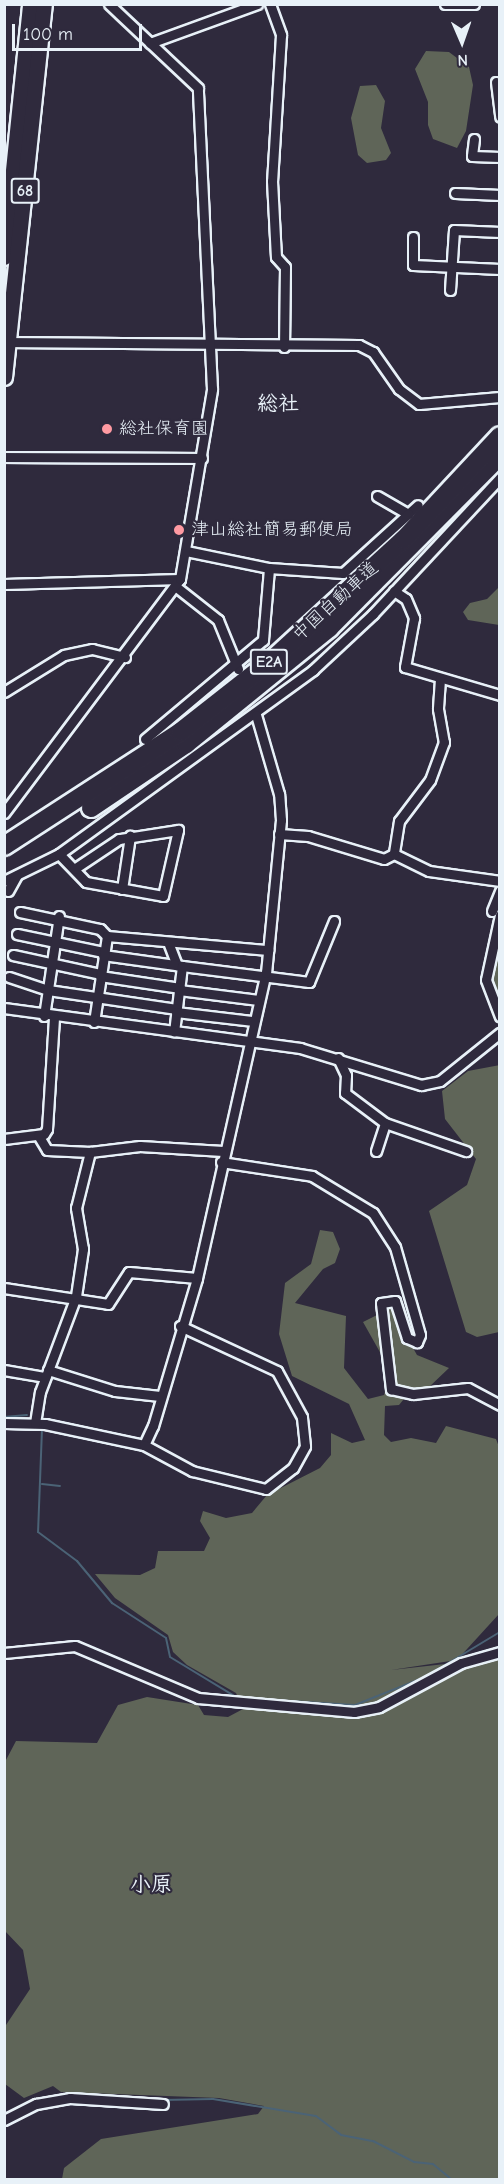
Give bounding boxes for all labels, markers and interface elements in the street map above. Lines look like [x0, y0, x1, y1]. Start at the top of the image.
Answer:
scale bar [15, 12, 146, 50]
north arrow [432, 12, 492, 72]
text: 100 m [23, 24, 73, 45]
text: N [457, 51, 468, 69]
road number: 68 [10, 178, 40, 204]
district label: 総社 [257, 390, 299, 416]
place label: 総社保育園 [119, 418, 209, 440]
marker: 総社保育園 [100, 422, 114, 436]
place label: 津山総社簡易郵便局 [191, 519, 353, 541]
marker: 津山総社簡易郵便局 [172, 523, 186, 537]
street label: 中国自動車道 [289, 558, 383, 646]
road number: E2A [250, 649, 288, 675]
district label: 小原 [130, 1871, 172, 1897]

